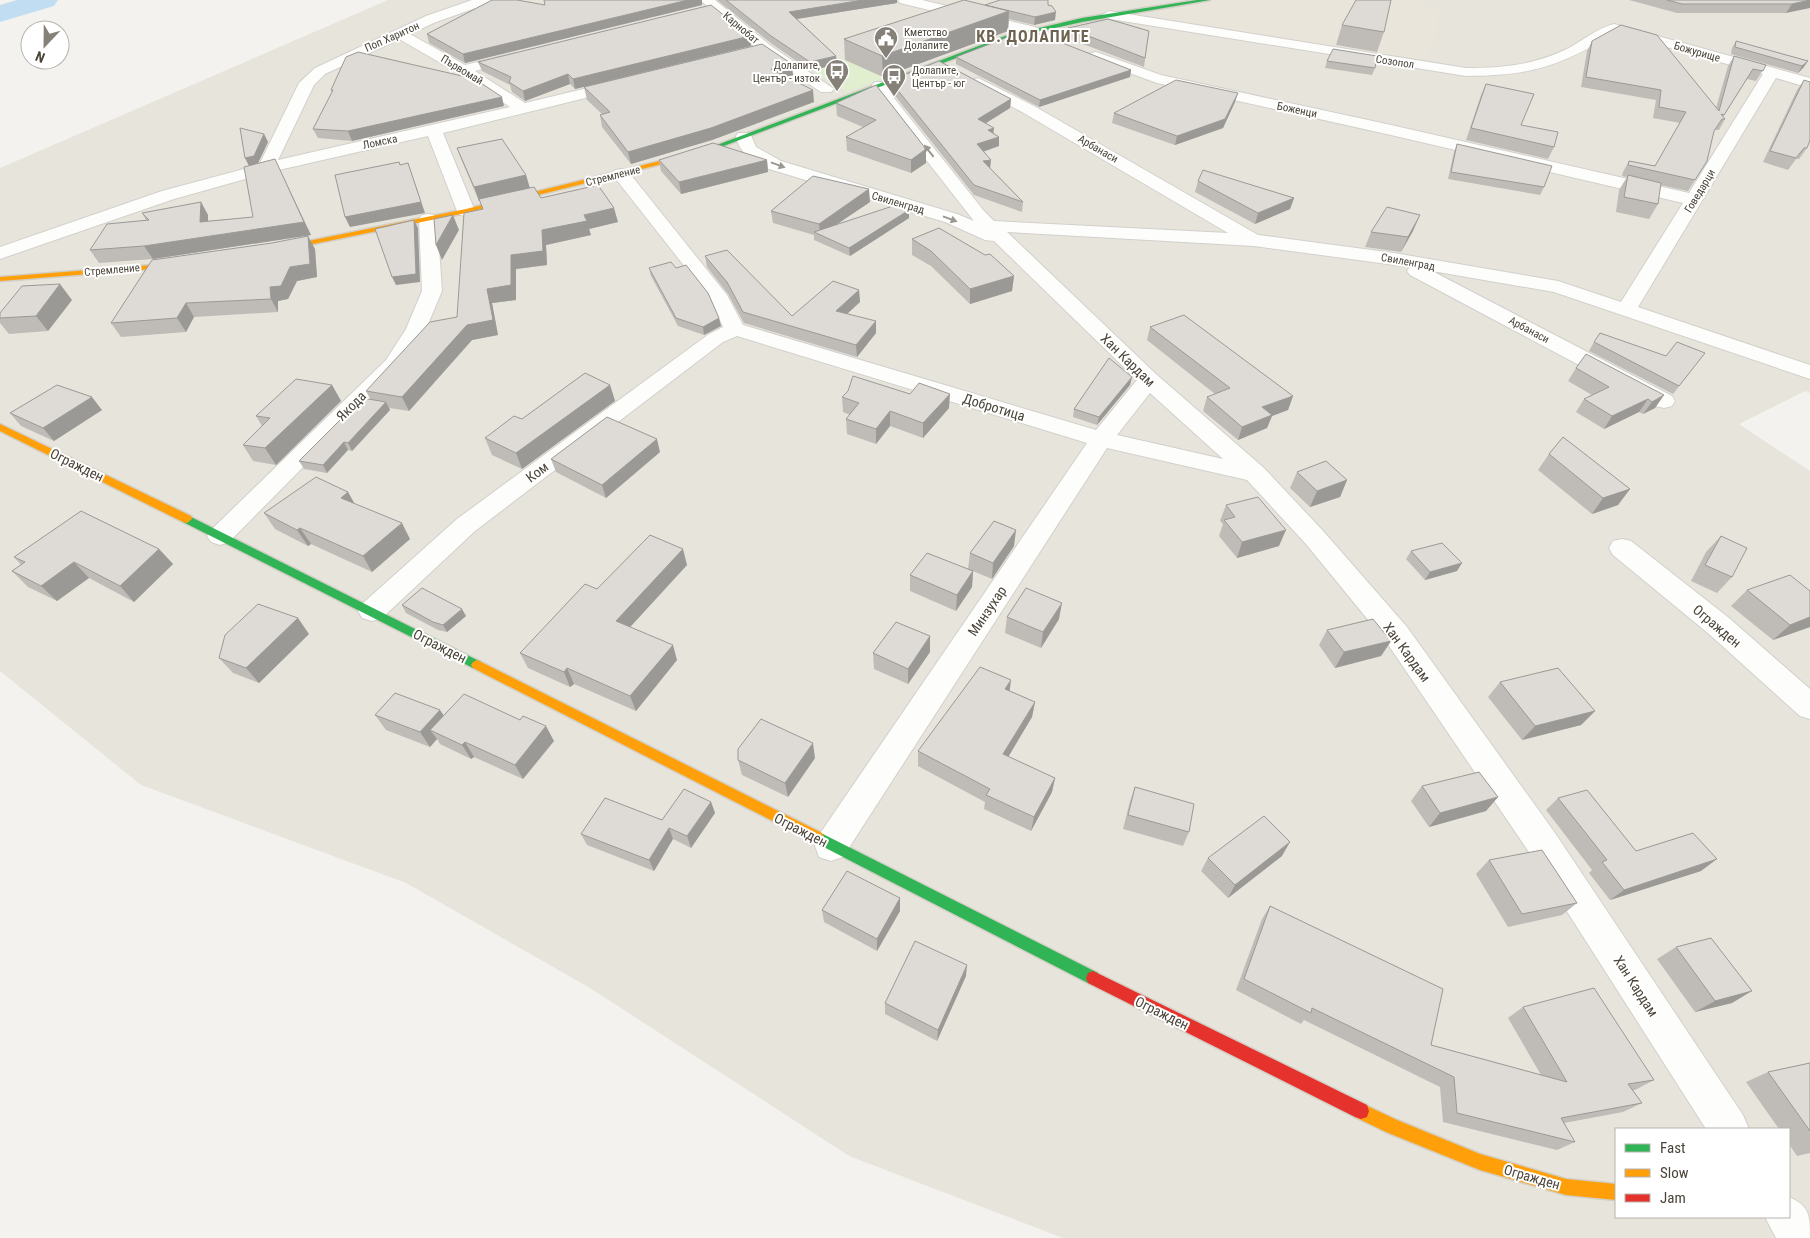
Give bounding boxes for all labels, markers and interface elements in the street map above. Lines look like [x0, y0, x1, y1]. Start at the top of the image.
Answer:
street label: Карнобат [720, 9, 762, 47]
street label: Поп Харитон [363, 19, 421, 55]
north arrow [20, 20, 70, 70]
public building icon: Кметство Долапите [873, 25, 899, 59]
place label: Кметство Долапите [904, 26, 948, 52]
district label: КВ. ДОЛАПИТЕ [976, 27, 1090, 46]
street label: Божурище [1672, 39, 1722, 65]
text: N [33, 48, 47, 66]
street label: Първомай [438, 52, 486, 88]
street label: Созопол [1375, 53, 1415, 71]
bus stop icon: Долапите, Център - изток [824, 58, 850, 92]
place label: Долапите, Център - изток [753, 59, 821, 85]
bus stop icon: Долапите, Център - юг [881, 63, 907, 97]
place label: Долапите, Център - юг [912, 64, 965, 90]
street label: Боженци [1276, 99, 1318, 121]
street label: Ломска [362, 132, 398, 152]
street label: Арбанаси [1076, 132, 1120, 166]
one-way arrow [923, 145, 934, 158]
one-way arrow [771, 162, 786, 169]
street label: Стремление [584, 163, 642, 189]
street label: Говедарци [1682, 167, 1718, 215]
street label: Свиленград [870, 189, 926, 217]
one-way arrow [943, 215, 958, 223]
street label: Свиленград [1380, 251, 1436, 273]
street label: Стремление [84, 261, 140, 279]
street label: Арбанаси [1507, 314, 1551, 346]
street label: Хан Кардам [1097, 330, 1159, 390]
street label: Якода [333, 388, 369, 424]
street label: Добротица [961, 390, 1027, 424]
street label: Огражден [48, 445, 106, 485]
street label: Ком [523, 458, 551, 486]
street label: Минзухар [965, 583, 1010, 639]
street label: Огражден [1690, 601, 1744, 651]
street label: Хан Кардам [1380, 619, 1434, 685]
street label: Огражден [411, 626, 469, 666]
street label: Огражден [772, 810, 830, 850]
street label: Хан Кардам [1610, 953, 1662, 1019]
street label: Огражден [1133, 993, 1191, 1033]
legend [1615, 1128, 1790, 1218]
text: Fast [1660, 1139, 1685, 1157]
street label: Огражден [1502, 1161, 1562, 1193]
text: Slow [1660, 1164, 1689, 1182]
text: Jam [1660, 1189, 1686, 1207]

